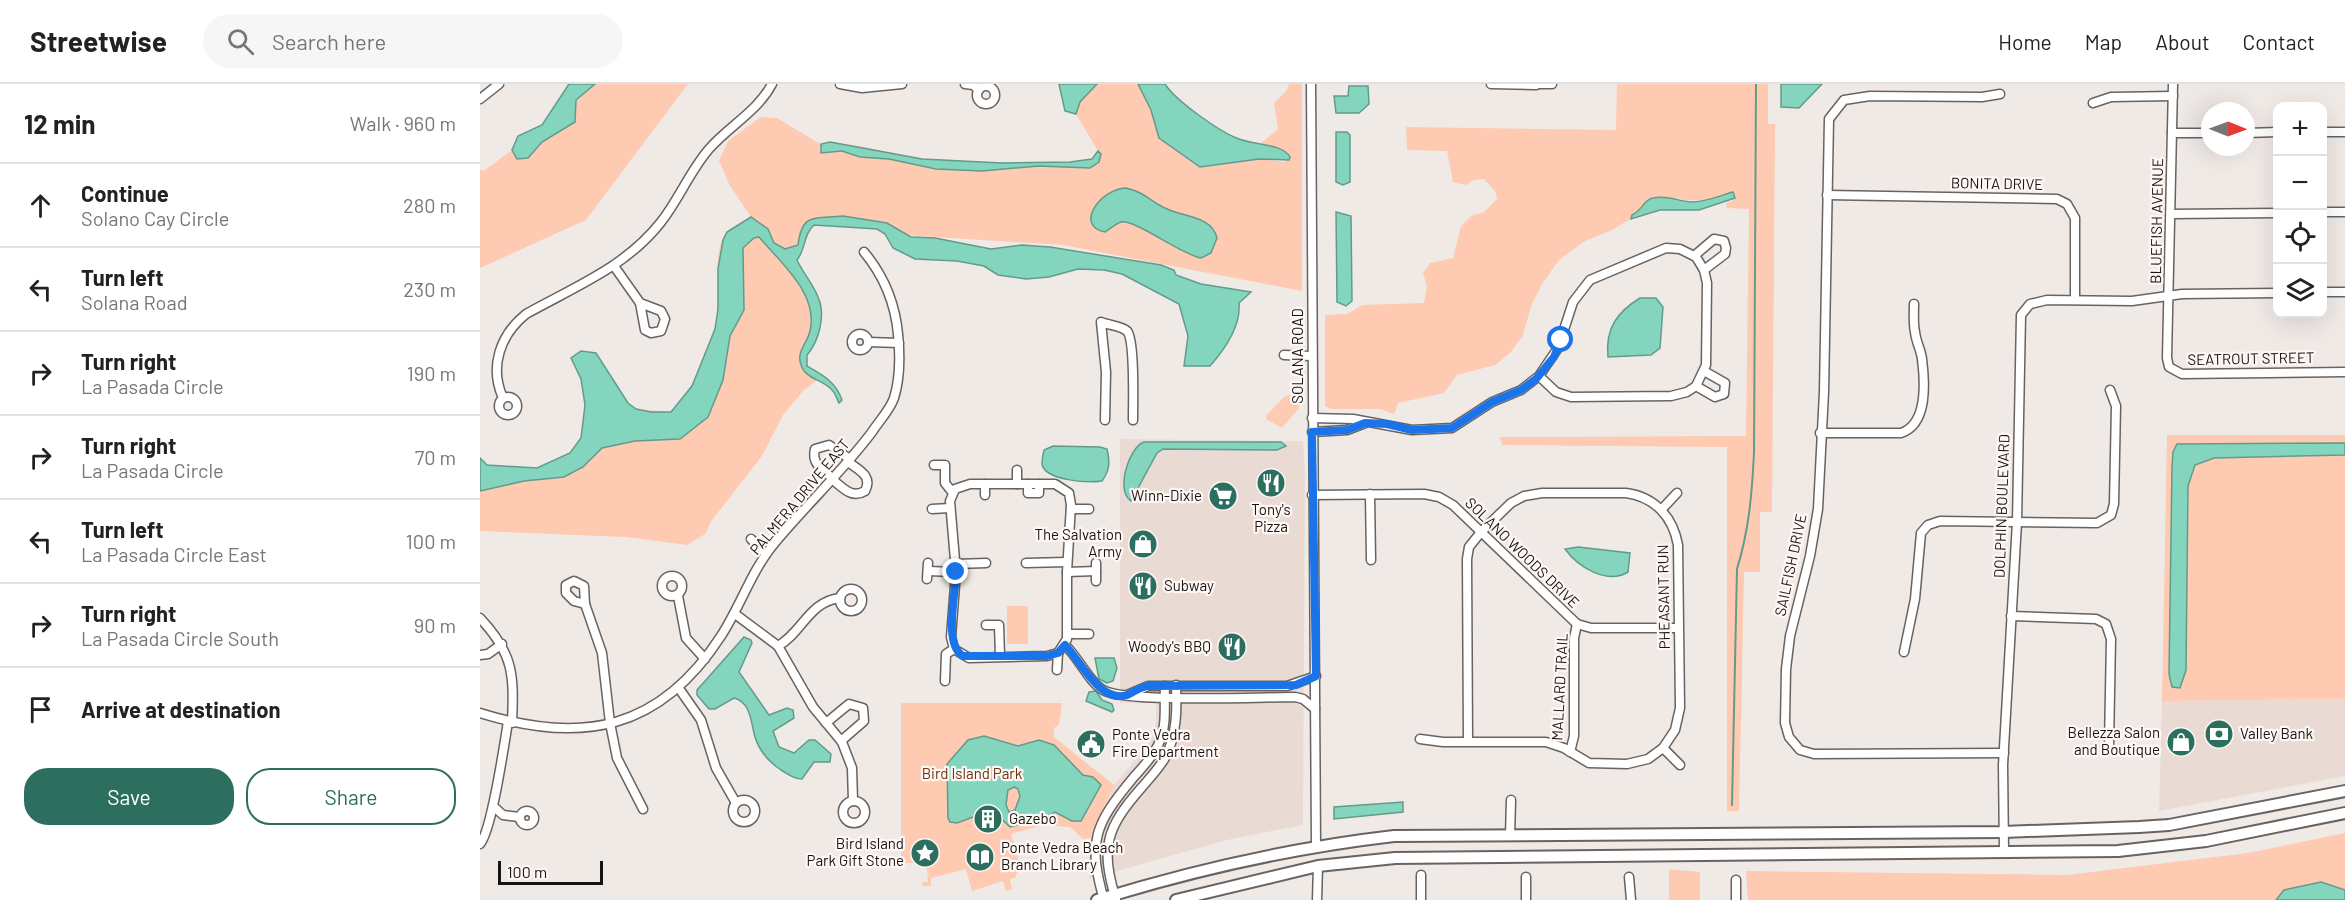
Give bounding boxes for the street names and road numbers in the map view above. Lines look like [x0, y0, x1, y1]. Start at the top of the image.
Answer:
street label: BLUEFISH AVENUE [2146, 158, 2166, 284]
street label: BONITA DRIVE [1951, 173, 2043, 193]
street label: SOLANA ROAD [1288, 308, 1306, 404]
street label: SEATROUT STREET [2187, 348, 2315, 368]
street label: DOLPHIN BOULEVARD [1989, 434, 2013, 578]
street label: PALMERA DRIVE EAST [746, 435, 853, 558]
street label: SOLANO WOODS DRIVE [1462, 493, 1583, 611]
street label: SAILFISH DRIVE [1770, 512, 1810, 618]
street label: PHEASANT RUN [1653, 544, 1673, 650]
street label: MALLARD TRAIL [1547, 633, 1571, 741]

